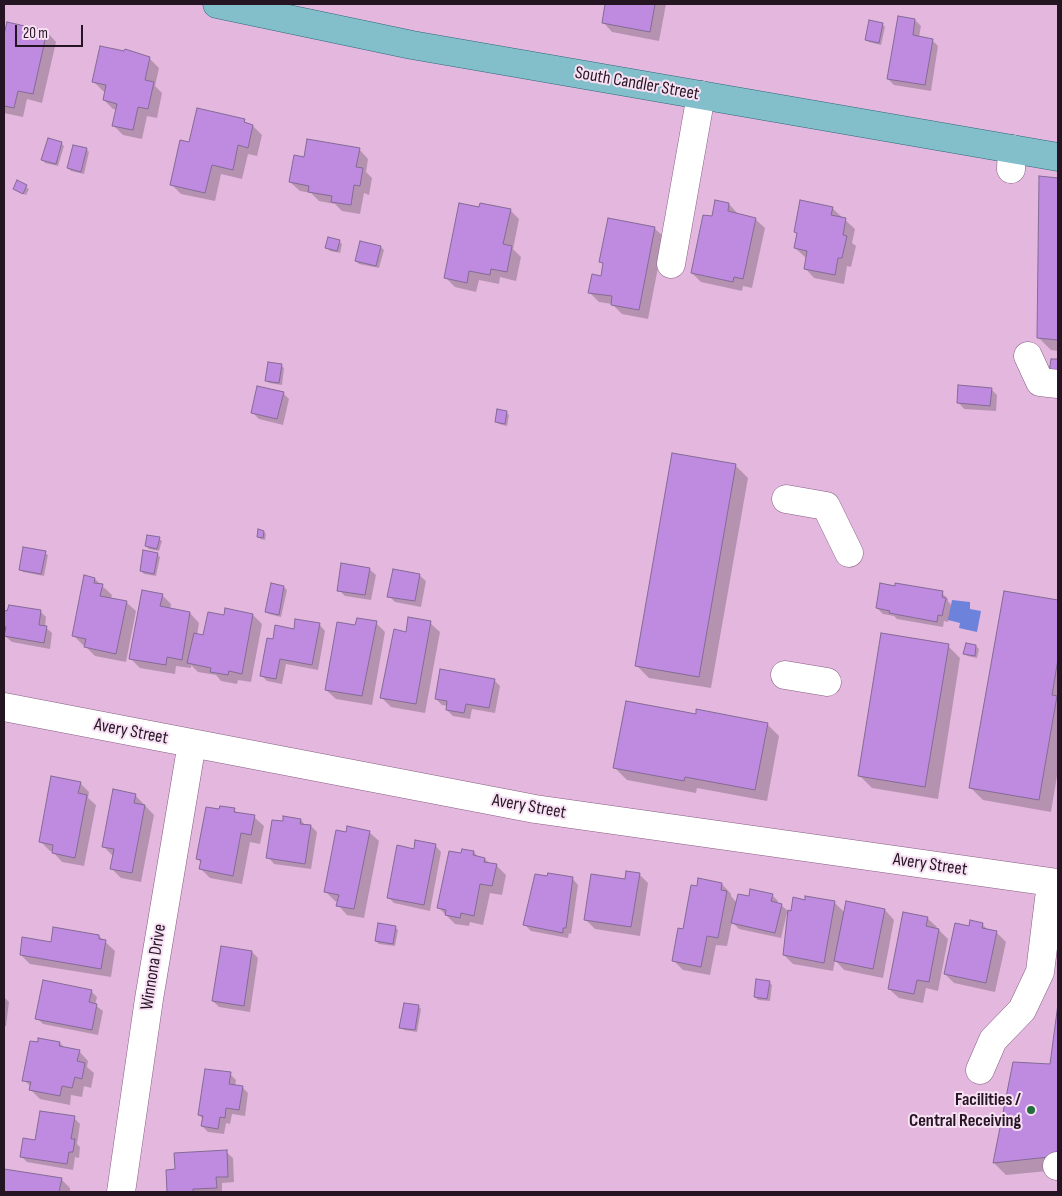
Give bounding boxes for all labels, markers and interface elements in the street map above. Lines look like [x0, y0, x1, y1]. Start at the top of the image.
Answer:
scale bar [18, 15, 85, 47]
text: 20 m [23, 24, 48, 43]
street label: South Candler Street [573, 62, 701, 106]
street label: Avery Street [92, 714, 170, 750]
street label: Avery Street [490, 790, 568, 824]
street label: Avery Street [892, 849, 968, 881]
street label: Winnona Drive [137, 922, 171, 1012]
place label: Facilities / Central Receiving [909, 1089, 1021, 1132]
marker: Facilities / Central Receiving [1025, 1104, 1037, 1116]

